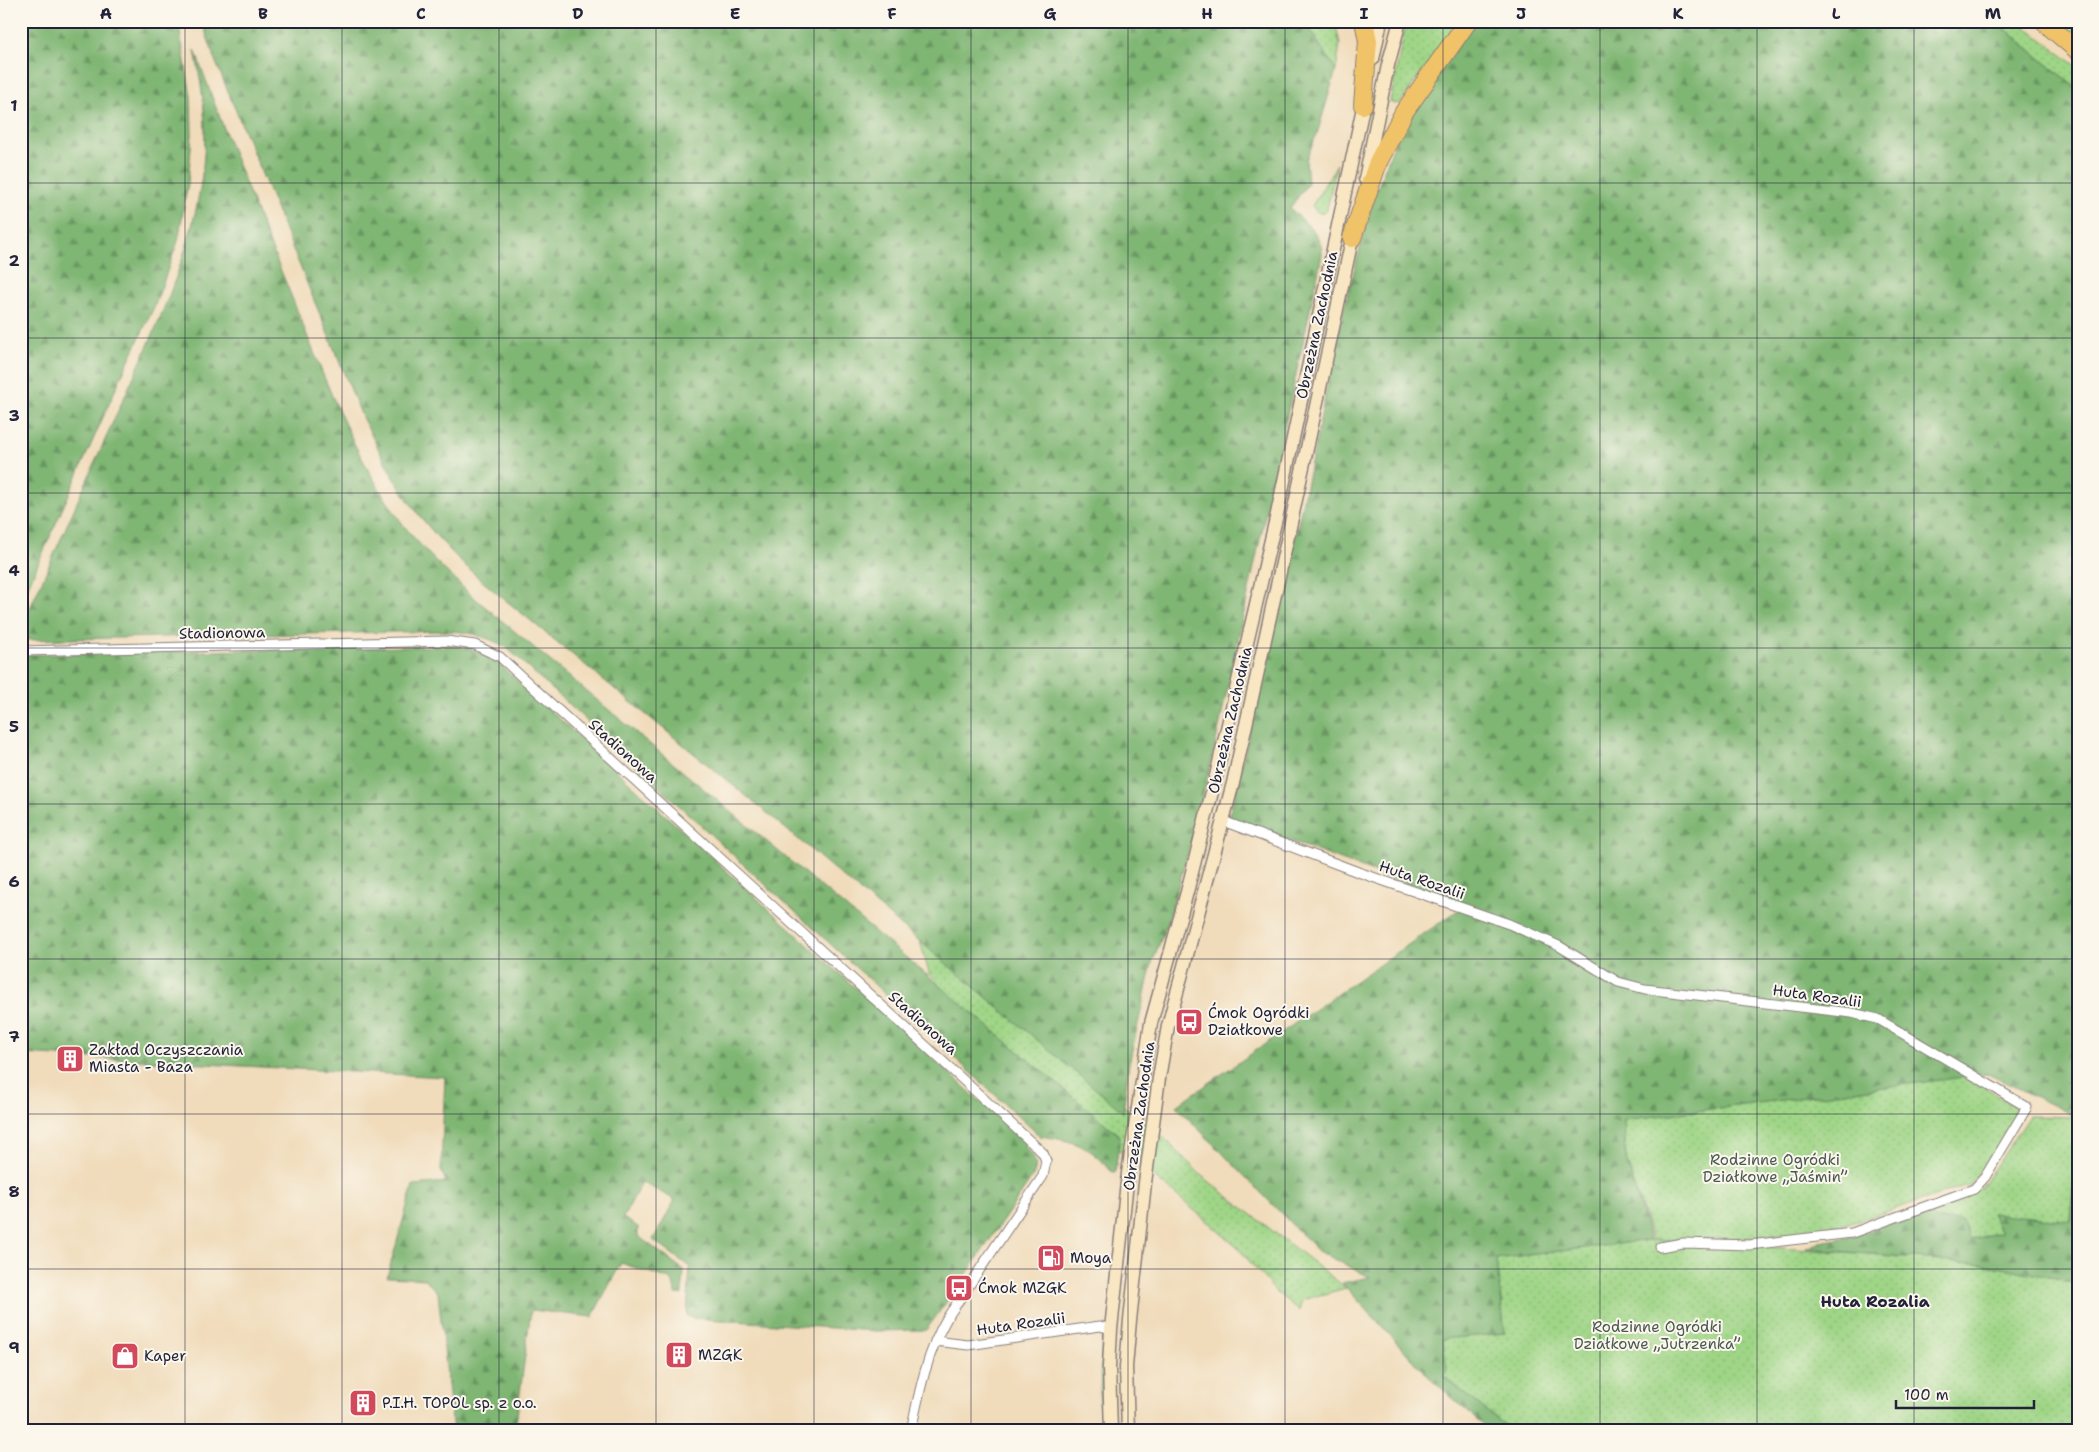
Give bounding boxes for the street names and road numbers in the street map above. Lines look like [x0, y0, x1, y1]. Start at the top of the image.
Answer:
street label: Obrzeżna Zachodnia [1292, 249, 1343, 401]
street label: Stadionowa [179, 622, 266, 644]
street label: Obrzeżna Zachodnia [1203, 644, 1257, 796]
street label: Stadionowa [584, 715, 662, 788]
street label: Huta Rozalii [1376, 856, 1468, 904]
street label: Huta Rozalii [1771, 980, 1863, 1012]
street label: Stadionowa [884, 987, 962, 1060]
street label: Obrzeżna Zachodnia [1119, 1039, 1159, 1192]
street label: Huta Rozalii [975, 1308, 1067, 1340]

